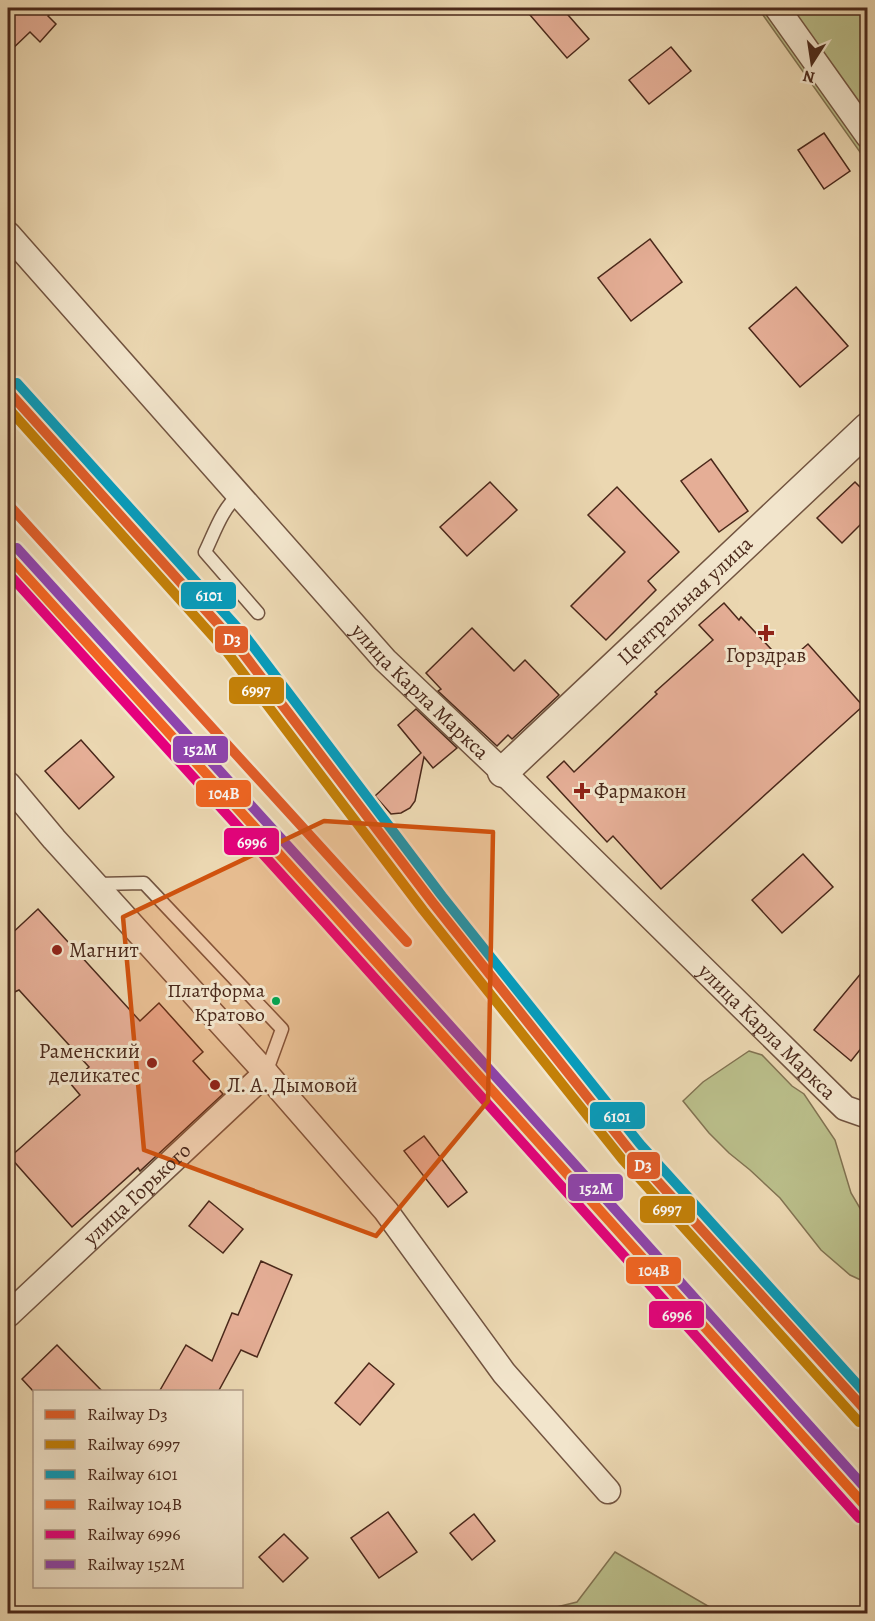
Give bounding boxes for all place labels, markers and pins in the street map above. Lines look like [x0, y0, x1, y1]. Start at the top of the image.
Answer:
marker: Горздрав [759, 626, 773, 640]
place label: Горздрав [726, 641, 806, 669]
place label: Фармакон [594, 777, 687, 805]
marker: Фармакон [575, 784, 589, 798]
place label: Магнит [69, 936, 139, 964]
marker: Магнит [50, 943, 64, 957]
place label: Платформа Кратово [167, 977, 266, 1028]
marker: Платформа Кратово [270, 995, 282, 1007]
place label: Раменский деликатес [39, 1037, 140, 1089]
marker: Раменский деликатес [145, 1056, 159, 1070]
place label: Л. А. Дымовой [227, 1071, 358, 1099]
marker: Л. А. Дымовой [208, 1078, 222, 1092]

